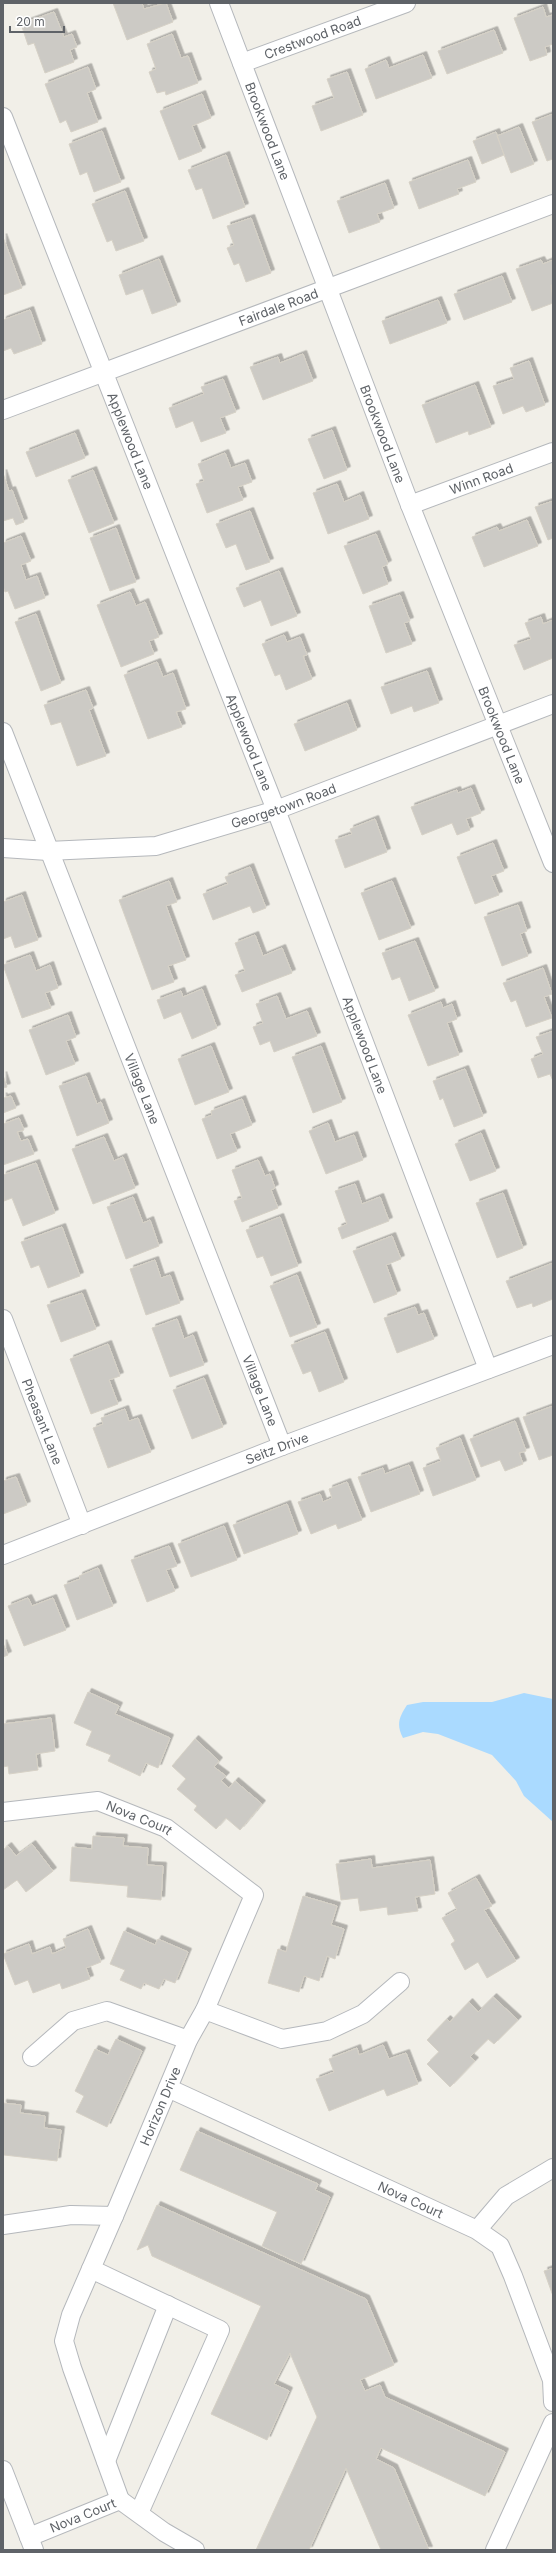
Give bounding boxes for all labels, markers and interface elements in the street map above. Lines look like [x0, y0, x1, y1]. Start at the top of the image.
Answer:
scale bar [10, 8, 64, 34]
street label: Crestwood Road [262, 12, 363, 62]
text: 20 m [16, 14, 45, 29]
street label: Brookwood Lane [242, 80, 294, 182]
street label: Fairdale Road [236, 285, 320, 329]
street label: Brookwood Lane [357, 383, 409, 485]
street label: Applewood Lane [104, 390, 157, 492]
street label: Winn Road [447, 460, 515, 498]
street label: Brookwood Lane [475, 684, 529, 786]
street label: Applewood Lane [223, 691, 276, 793]
street label: Georgetown Road [229, 780, 338, 831]
street label: Applewood Lane [339, 994, 391, 1096]
street label: Village Lane [121, 1051, 163, 1127]
street label: Village Lane [239, 1353, 281, 1428]
street label: Pheasant Lane [19, 1376, 66, 1467]
street label: Seitz Drive [243, 1429, 311, 1468]
street label: Nova Court [104, 1797, 176, 1838]
street label: Horizon Drive [136, 2064, 184, 2148]
street label: Nova Court [376, 2178, 446, 2221]
street label: Nova Court [47, 2495, 118, 2536]

